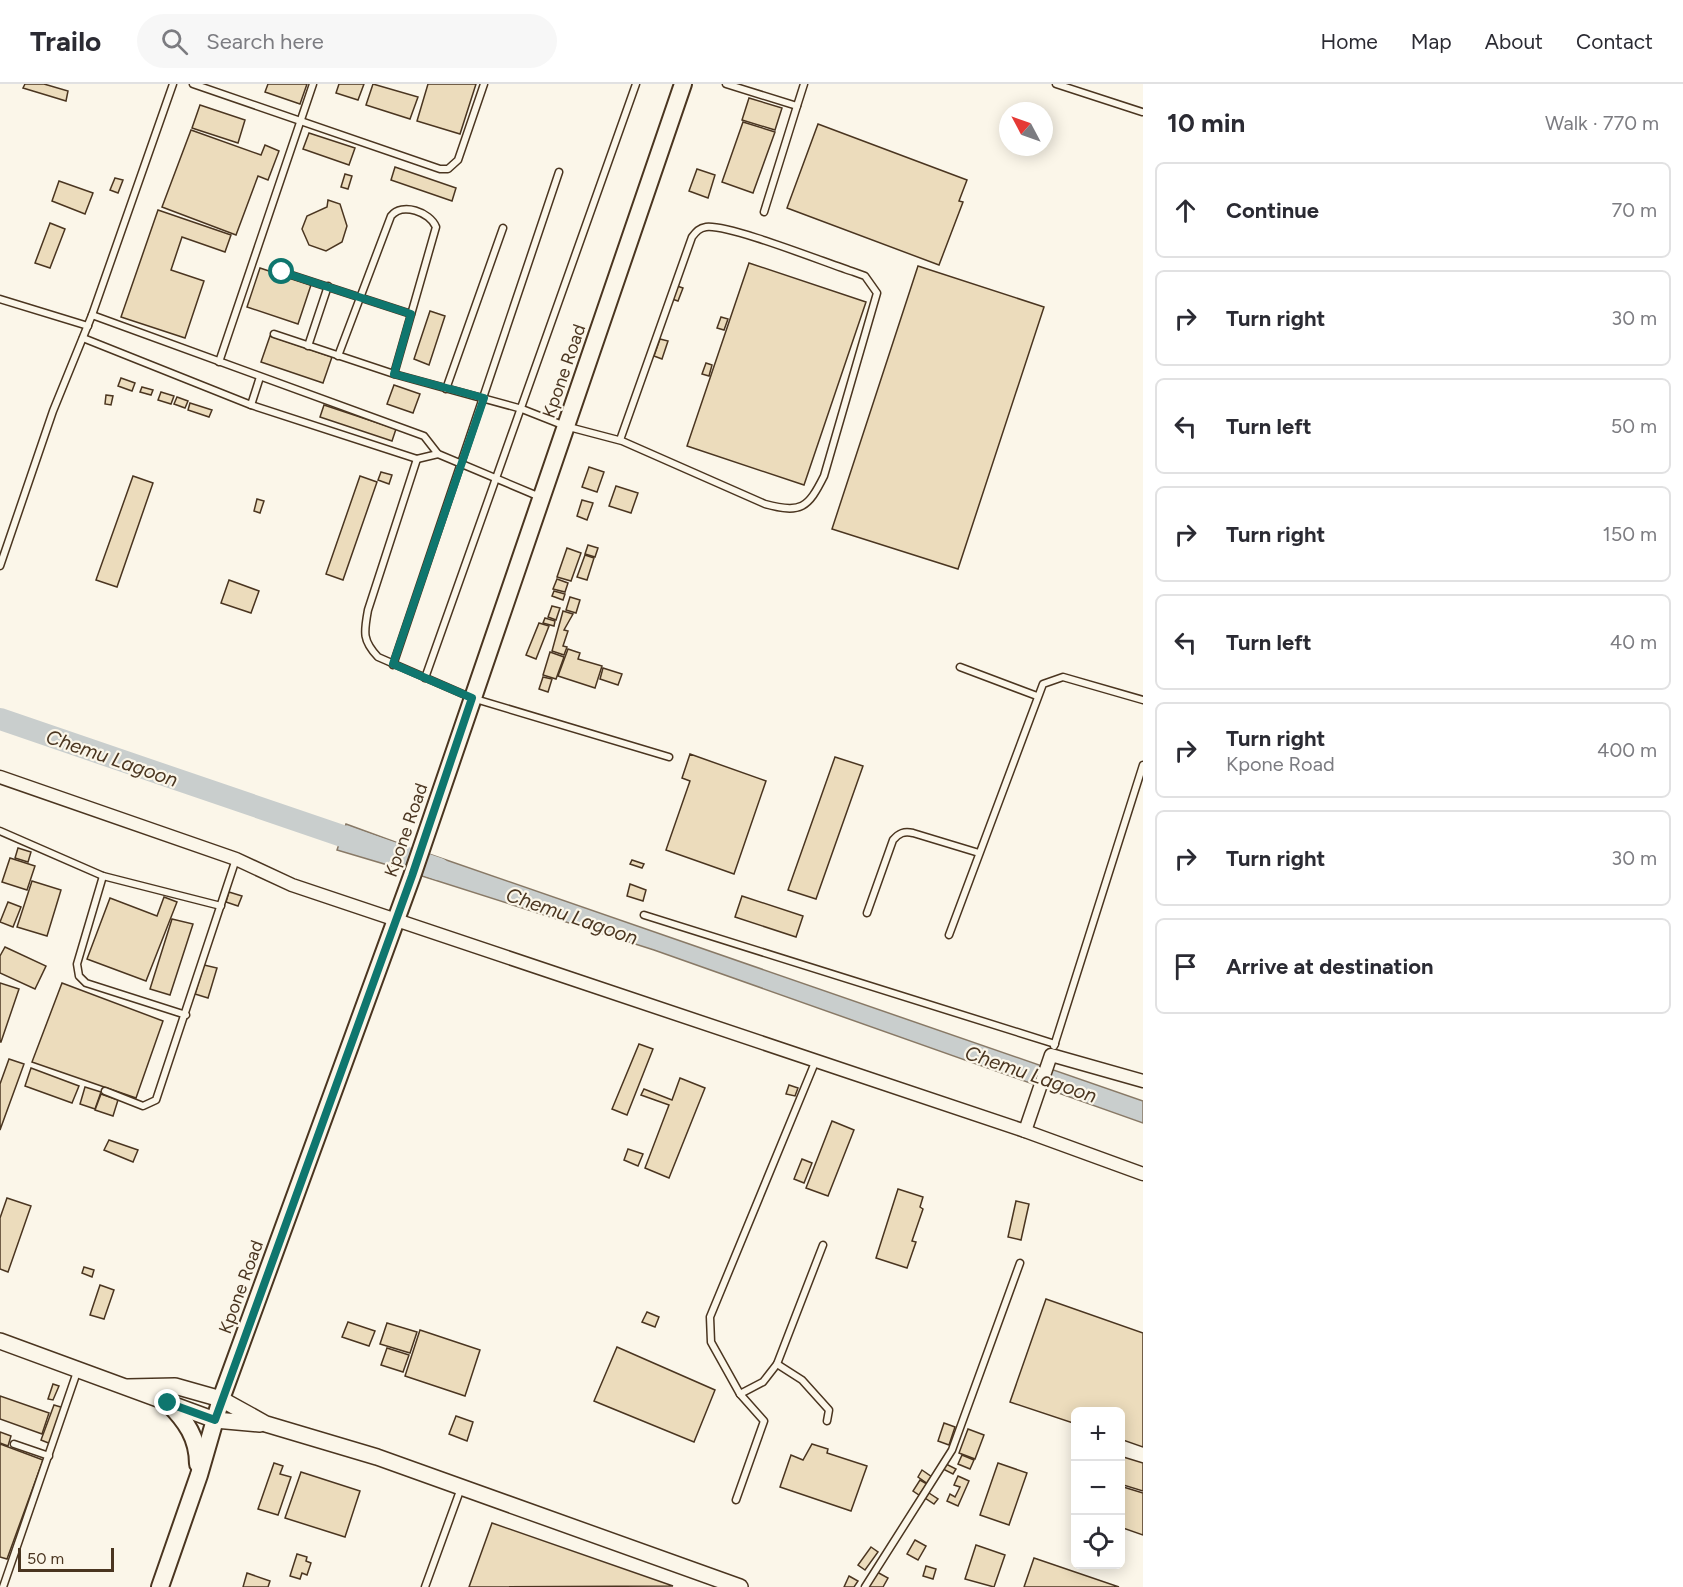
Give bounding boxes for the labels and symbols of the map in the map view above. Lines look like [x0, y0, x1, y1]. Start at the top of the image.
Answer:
north arrow [999, 102, 1053, 156]
route start [268, 258, 294, 284]
street label: Kpone Road [538, 321, 590, 421]
water label: Chemu Lagoon [43, 724, 181, 792]
street label: Kpone Road [380, 780, 432, 880]
water label: Chemu Lagoon [503, 882, 641, 950]
water label: Chemu Lagoon [962, 1040, 1100, 1108]
street label: Kpone Road [214, 1237, 268, 1337]
route end [154, 1389, 180, 1415]
scale bar [18, 1545, 114, 1572]

